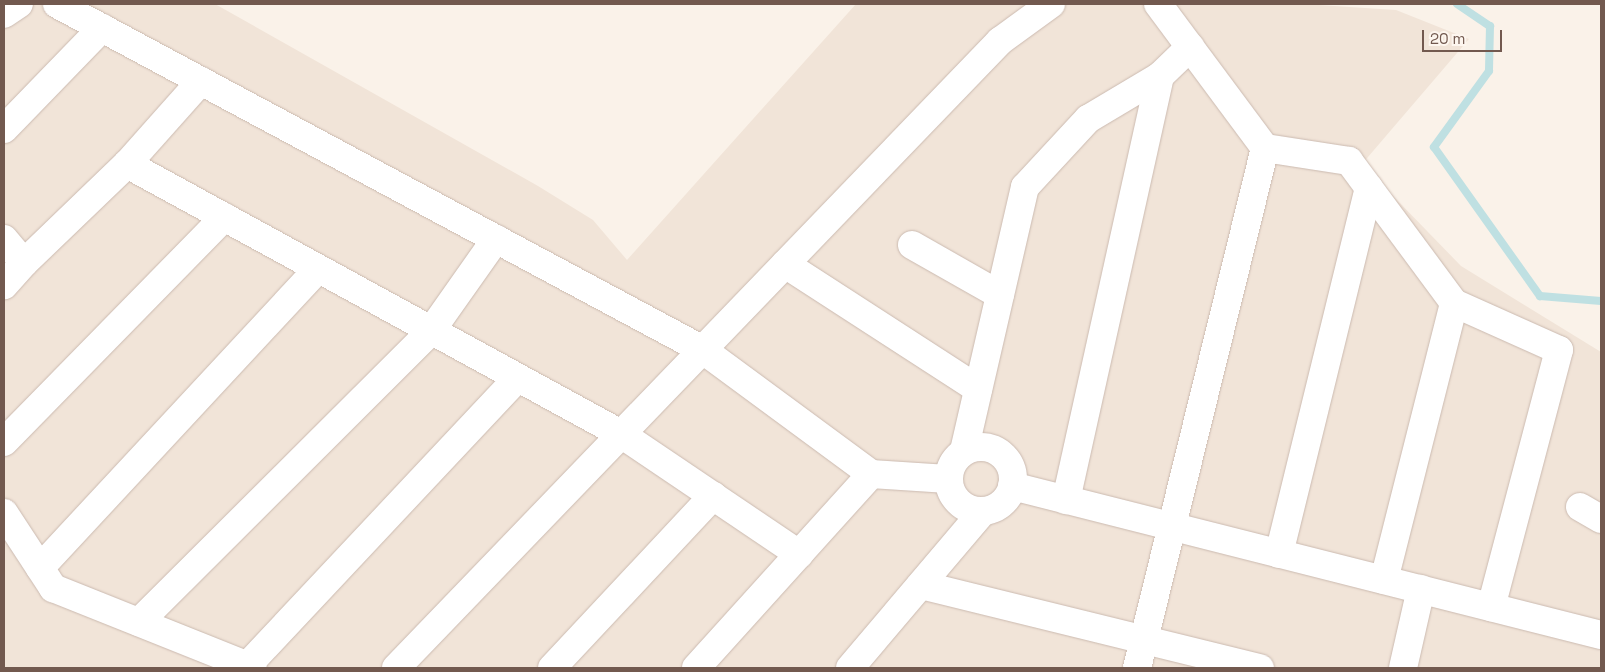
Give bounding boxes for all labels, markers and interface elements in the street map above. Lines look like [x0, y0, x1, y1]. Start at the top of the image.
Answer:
scale bar [1425, 20, 1505, 52]
text: 20 m [1430, 29, 1465, 48]

